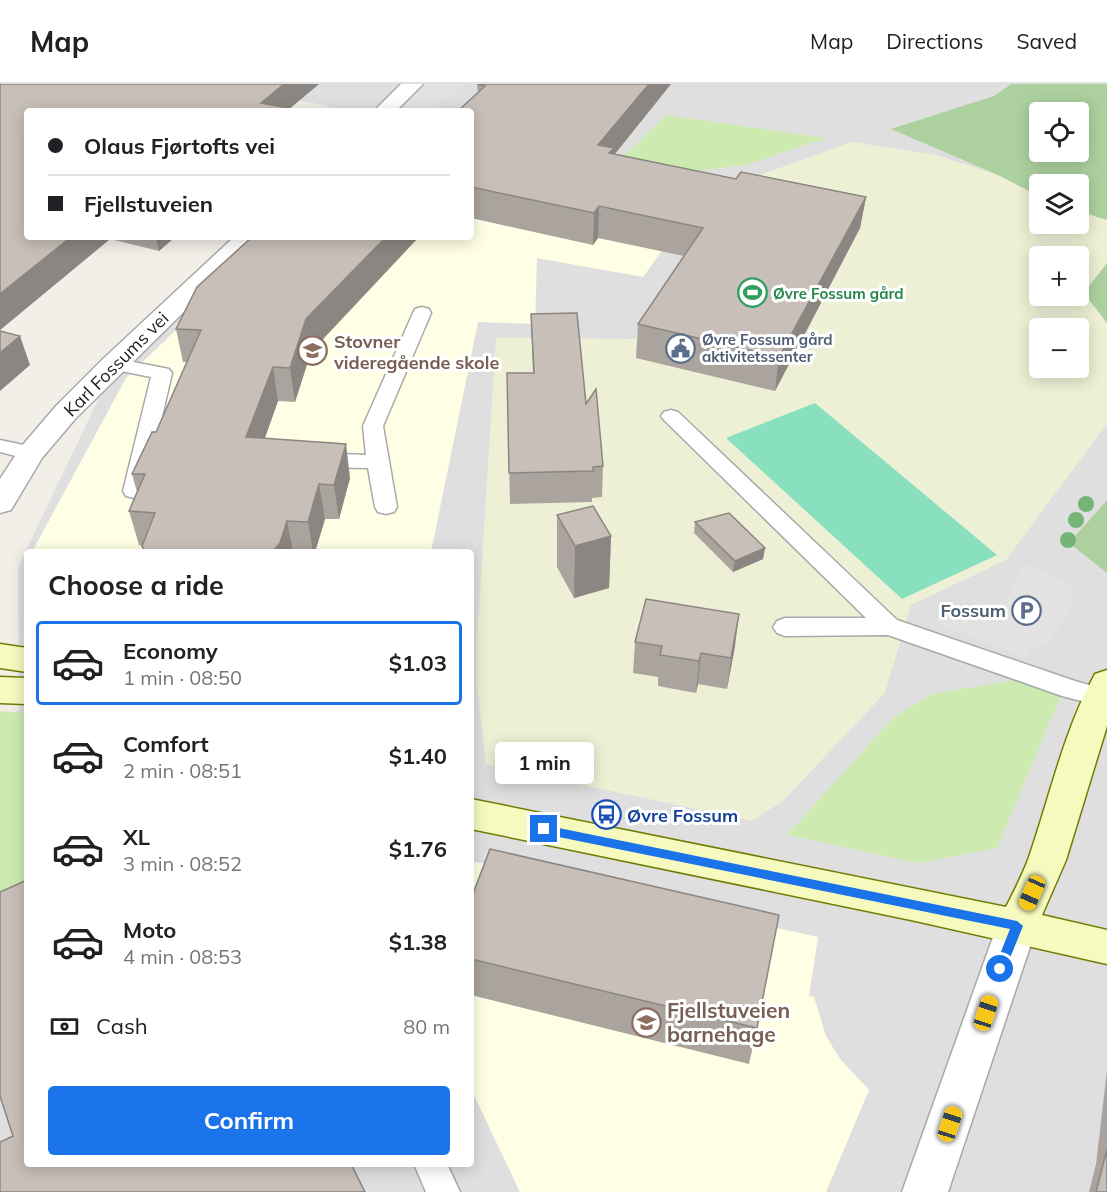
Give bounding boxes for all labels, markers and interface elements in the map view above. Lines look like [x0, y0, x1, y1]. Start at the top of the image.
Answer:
text: Map [30, 24, 89, 59]
text: Map [810, 28, 853, 54]
text: Directions [886, 28, 983, 54]
text: Saved [1016, 28, 1077, 54]
map controls [1029, 102, 1089, 378]
button: locate [1029, 102, 1089, 162]
text: Olaus Fjørtofts vei [84, 132, 275, 160]
button: layers [1029, 174, 1089, 234]
text: Fjellstuveien [84, 190, 213, 218]
button: + [1029, 246, 1089, 306]
sports icon: Øvre Fossum gård [736, 277, 768, 309]
place label: Øvre Fossum gård [773, 284, 904, 303]
street label: Karl Fossums vei [59, 307, 173, 421]
button: − [1029, 318, 1089, 378]
place label: Stovner videregående skole [333, 330, 499, 374]
place label: Øvre Fossum gård aktivitetssenter [702, 330, 833, 366]
public building icon: Øvre Fossum gård aktivitetssenter [665, 332, 697, 364]
school or university icon: Stovner videregående skole [297, 335, 329, 367]
text: Choose a ride [48, 568, 224, 602]
parking icon: Fossum [1011, 594, 1043, 626]
place label: Fossum [940, 599, 1006, 622]
icon: car [51, 636, 105, 690]
text: Economy [123, 637, 218, 665]
text: $1.03 [389, 649, 447, 677]
text: 1 min · 08:50 [123, 665, 242, 690]
icon: car [51, 729, 105, 783]
text: Comfort [123, 730, 209, 758]
text: $1.40 [389, 742, 447, 770]
callout: 1 min [494, 742, 594, 784]
text: 1 min [518, 750, 571, 775]
text: 2 min · 08:51 [123, 758, 242, 783]
bus stop icon: Øvre Fossum [590, 799, 622, 831]
place label: Øvre Fossum [627, 804, 738, 827]
route end [530, 815, 557, 842]
icon: car [51, 822, 105, 876]
text: XL [123, 823, 150, 851]
text: $1.76 [389, 835, 447, 863]
text: 3 min · 08:52 [123, 851, 242, 876]
car [1016, 873, 1048, 913]
icon: car [51, 915, 105, 969]
text: Moto [123, 916, 176, 944]
text: $1.38 [389, 928, 447, 956]
text: 4 min · 08:53 [123, 944, 242, 969]
route start [986, 955, 1013, 982]
car [972, 993, 1000, 1033]
place label: Fjellstuveien barnehage [667, 997, 790, 1047]
school or university icon: Fjellstuveien barnehage [630, 1006, 662, 1038]
icon: cash [48, 1010, 81, 1043]
text: Cash [96, 1012, 148, 1040]
text: 80 m [403, 1014, 450, 1039]
button: Confirm [48, 1086, 450, 1155]
car [936, 1104, 964, 1144]

